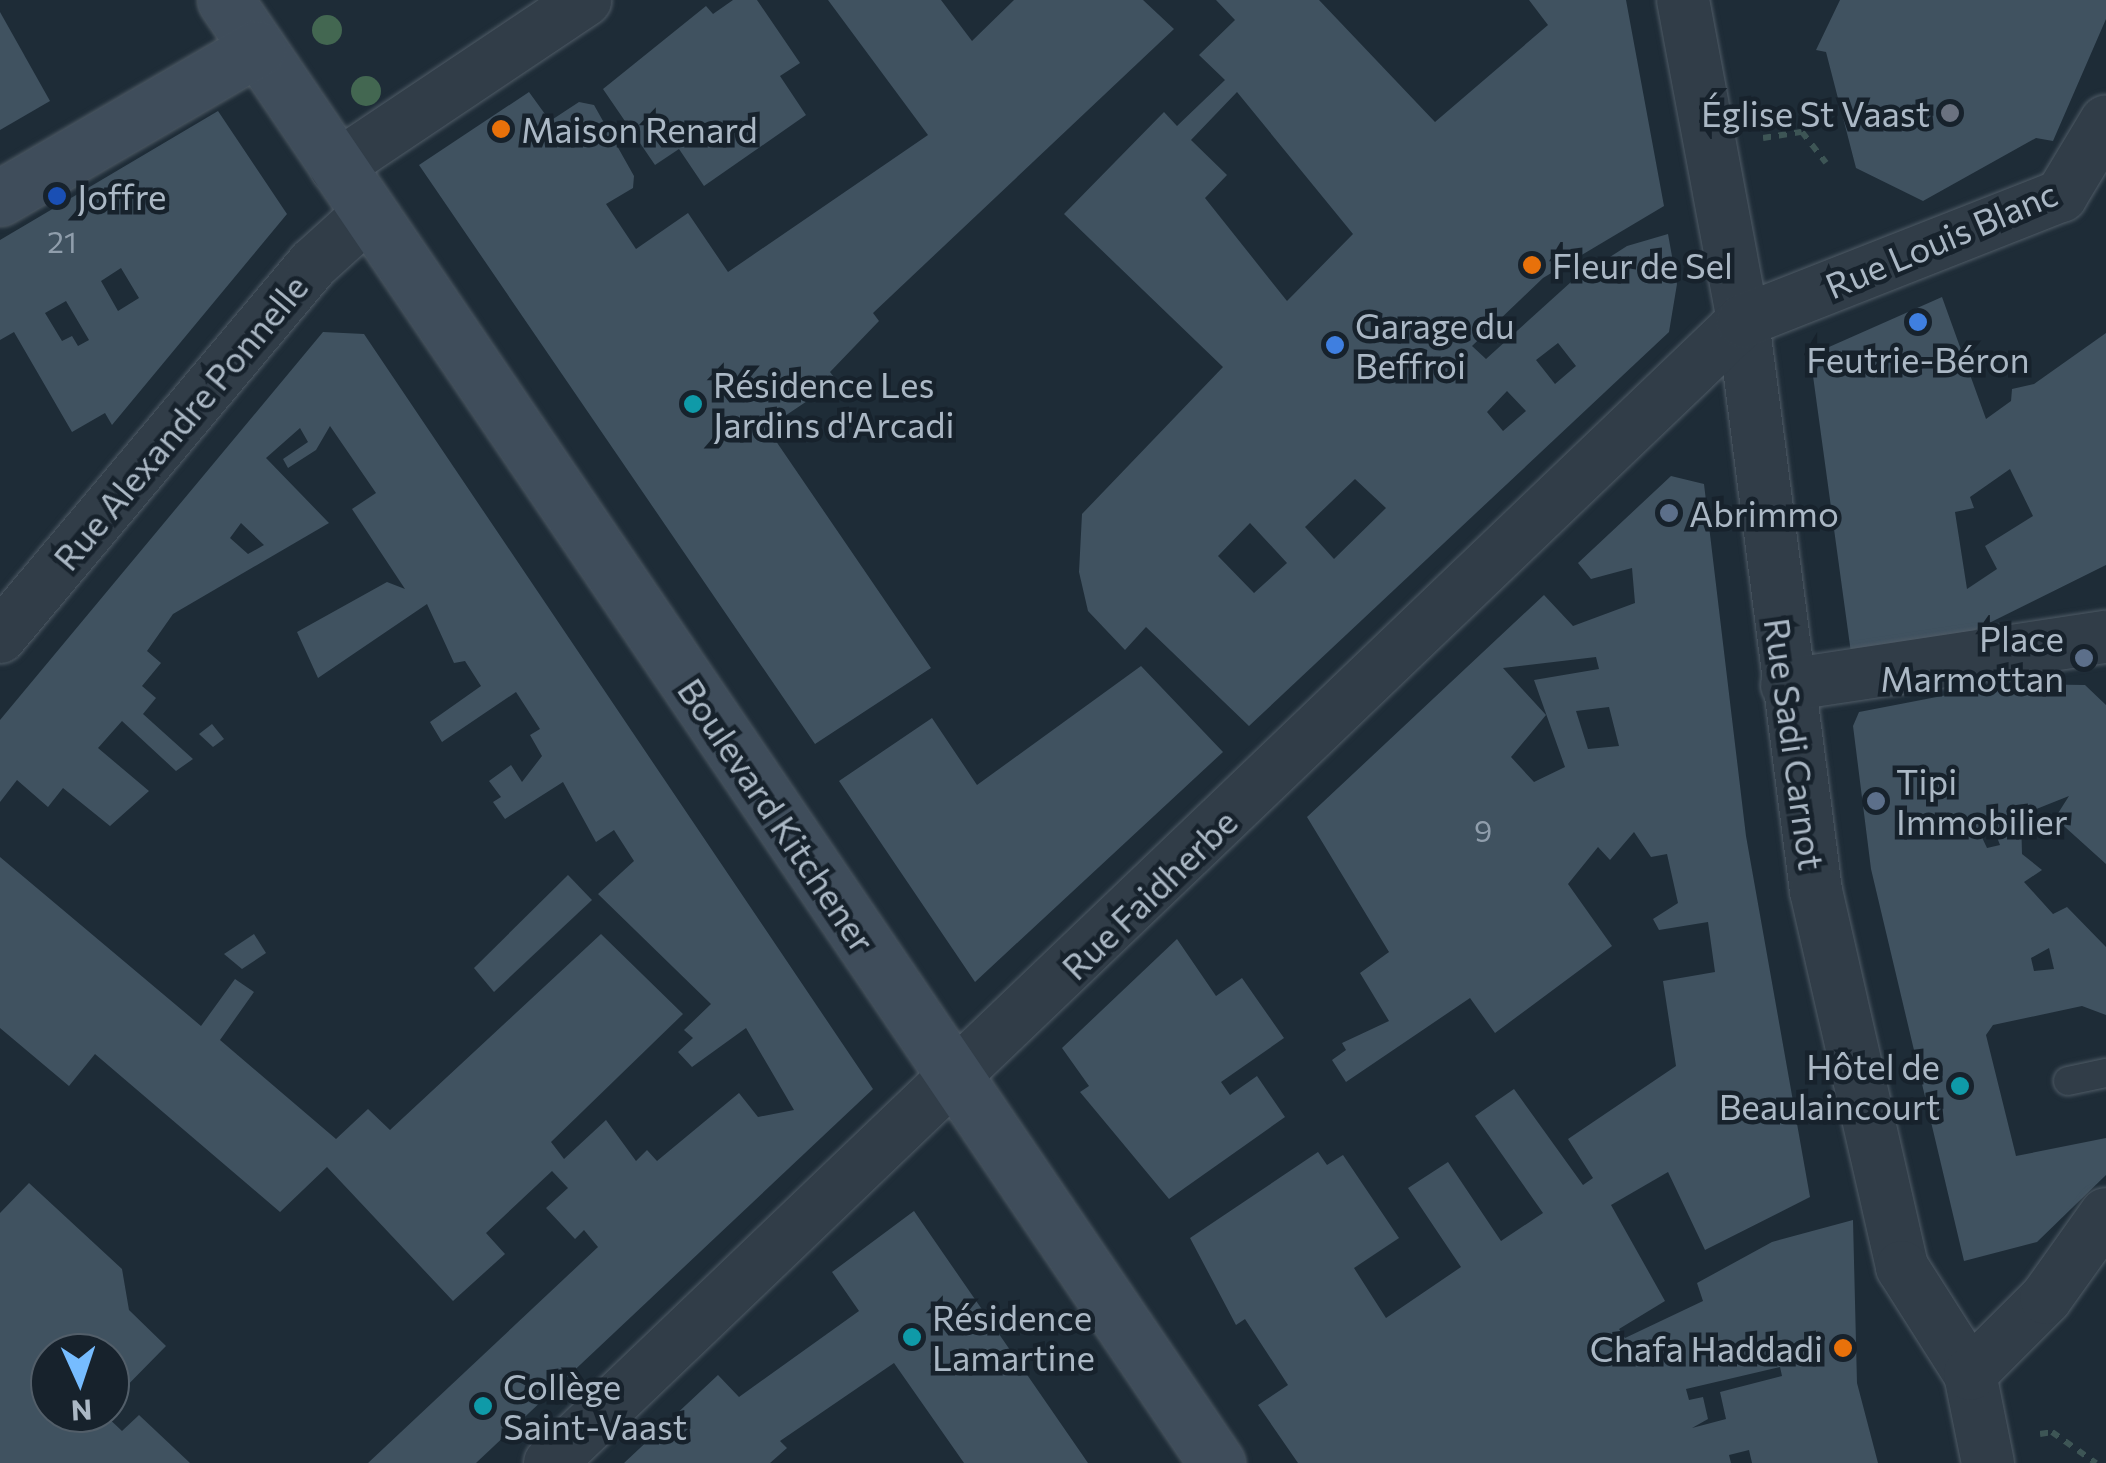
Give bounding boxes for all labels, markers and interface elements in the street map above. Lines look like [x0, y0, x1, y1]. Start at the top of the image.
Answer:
place label: Église St Vaast [1701, 92, 1930, 134]
marker: Église St Vaast [1939, 102, 1961, 124]
place label: Maison Renard [521, 108, 758, 150]
marker: Maison Renard [490, 118, 512, 140]
street label: Rue Louis Blanc [1819, 171, 2063, 307]
place label: Joffre [77, 175, 167, 217]
marker: Joffre [46, 185, 68, 207]
house number: 21 [47, 223, 77, 259]
place label: Fleur de Sel [1552, 244, 1733, 286]
marker: Fleur de Sel [1521, 254, 1543, 276]
street label: Rue Alexandre Ponnelle [44, 266, 316, 578]
place label: Garage du Beffroi [1355, 304, 1514, 386]
marker: Feutrie-Béron [1907, 311, 1929, 333]
marker: Garage du Beffroi [1324, 334, 1346, 356]
place label: Feutrie-Béron [1806, 338, 2030, 380]
place label: Résidence Les Jardins d'Arcadi [713, 363, 954, 445]
marker: Résidence Les Jardins d'Arcadi [682, 393, 704, 415]
place label: Abrimmo [1689, 492, 1839, 534]
marker: Abrimmo [1658, 502, 1680, 524]
street label: Rue Sadi Carnot [1757, 615, 1833, 873]
place label: Place Marmottan [1880, 617, 2064, 699]
marker: Place Marmottan [2073, 647, 2095, 669]
street label: Boulevard Kitchener [670, 670, 884, 960]
place label: Tipi Immobilier [1896, 760, 2068, 842]
marker: Tipi Immobilier [1865, 790, 1887, 812]
street label: Rue Faidherbe [1053, 800, 1245, 988]
house number: 9 [1474, 812, 1492, 848]
place label: Hôtel de Beaulaincourt [1719, 1045, 1940, 1127]
marker: Hôtel de Beaulaincourt [1949, 1075, 1971, 1097]
place label: Résidence Lamartine [932, 1296, 1095, 1378]
marker: Résidence Lamartine [901, 1326, 923, 1348]
place label: Chafa Haddadi [1590, 1327, 1823, 1369]
north arrow [30, 1333, 130, 1433]
marker: Chafa Haddadi [1832, 1337, 1854, 1359]
place label: Collège Saint-Vaast [503, 1365, 687, 1447]
text: N [70, 1393, 93, 1428]
marker: Collège Saint-Vaast [472, 1395, 494, 1417]

